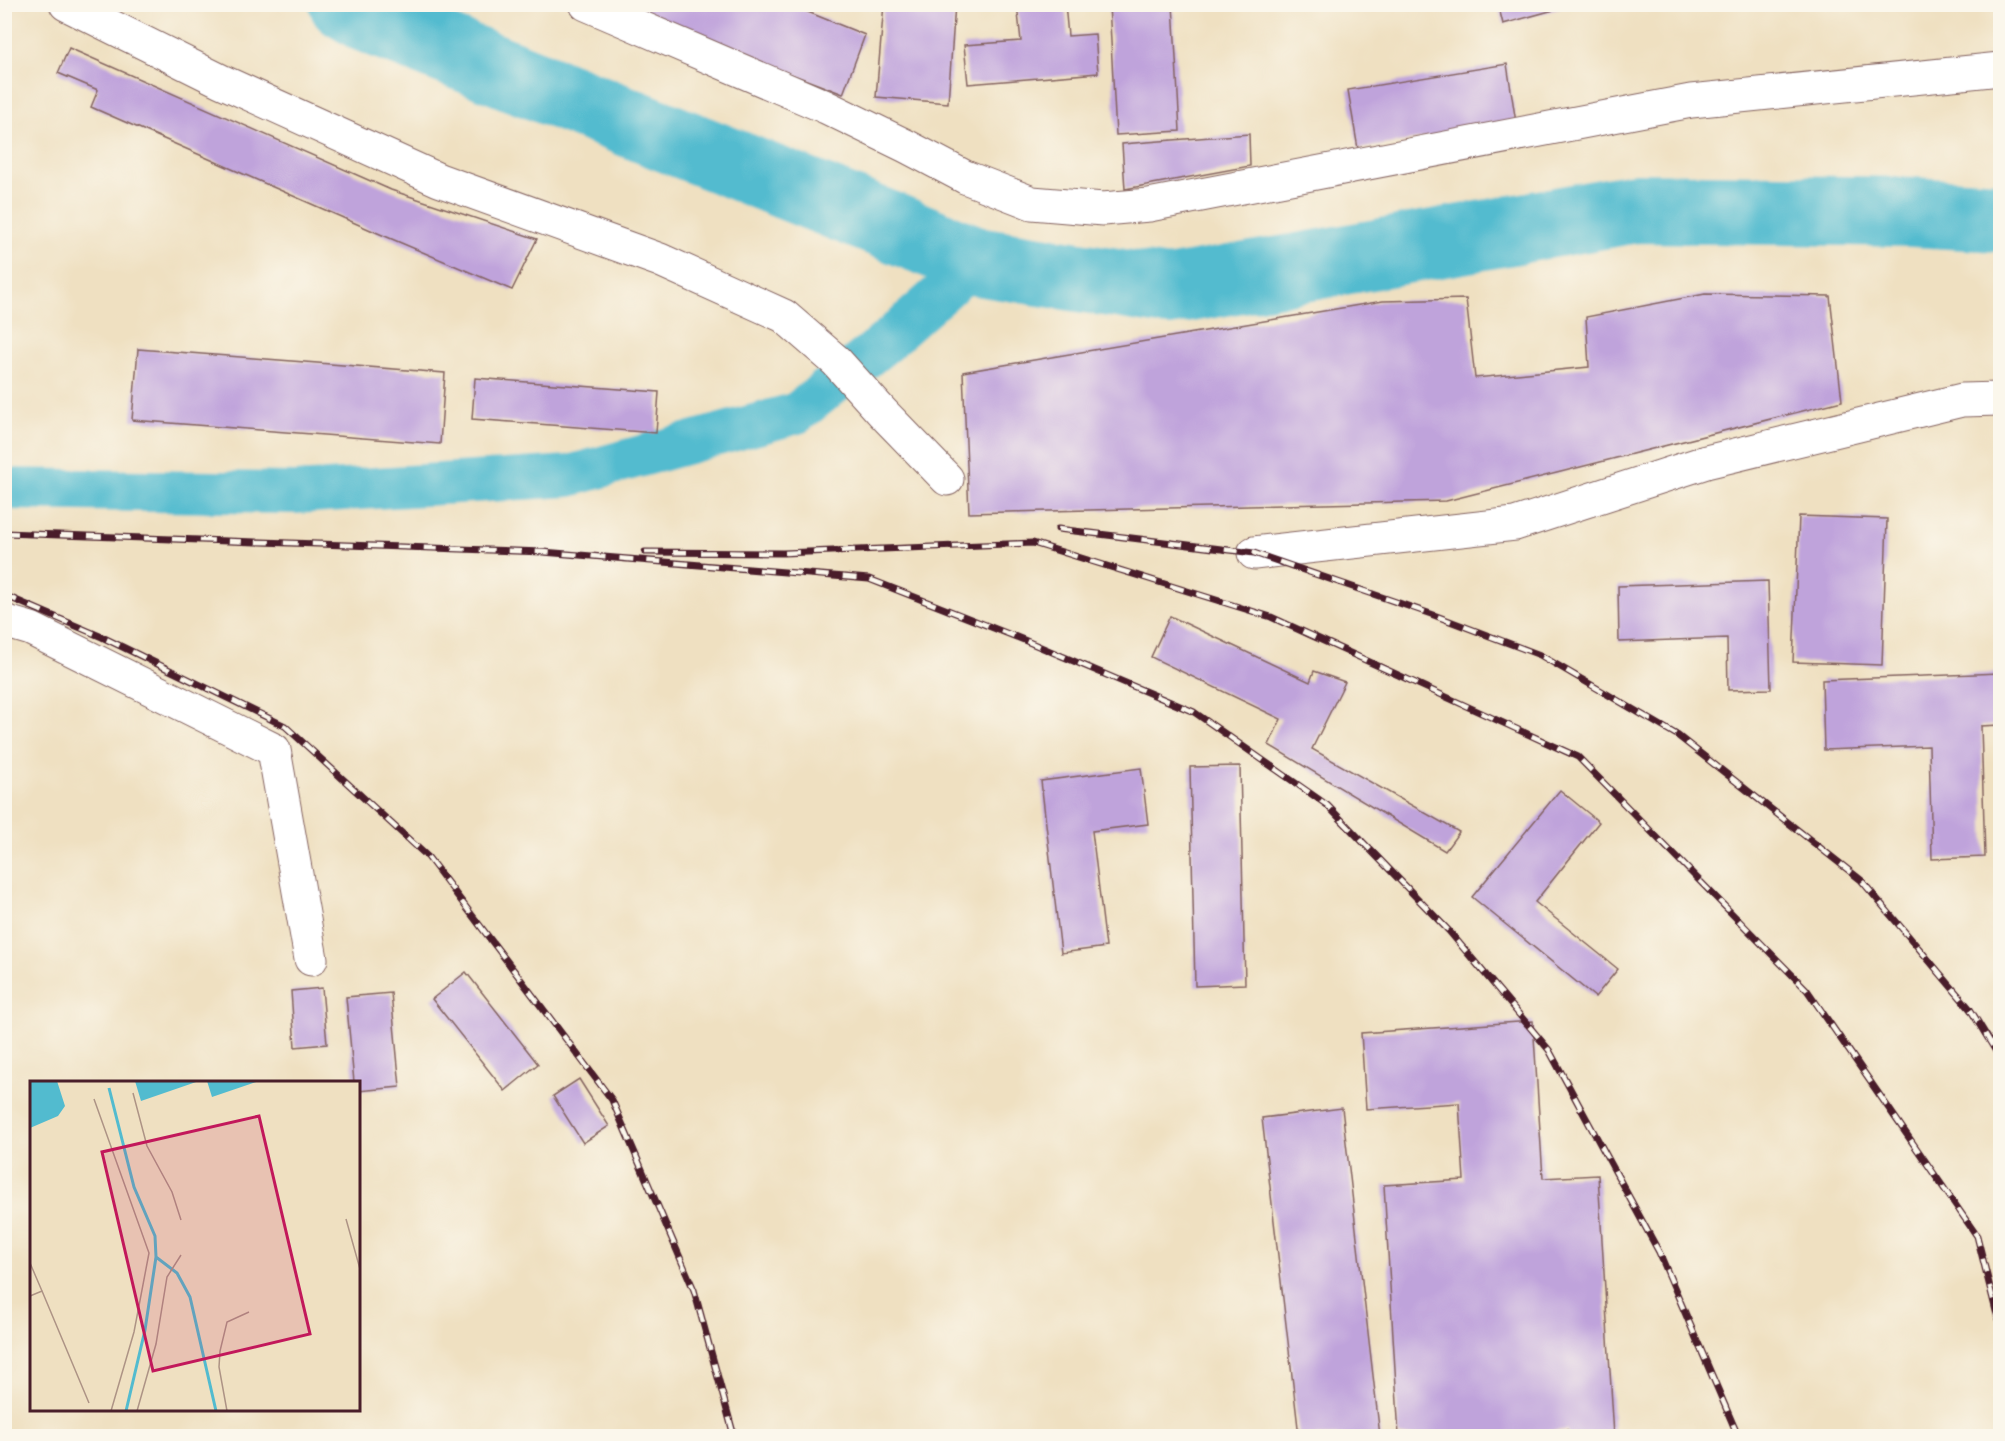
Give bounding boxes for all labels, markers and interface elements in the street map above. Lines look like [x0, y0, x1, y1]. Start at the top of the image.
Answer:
inset map [30, 1081, 360, 1411]

